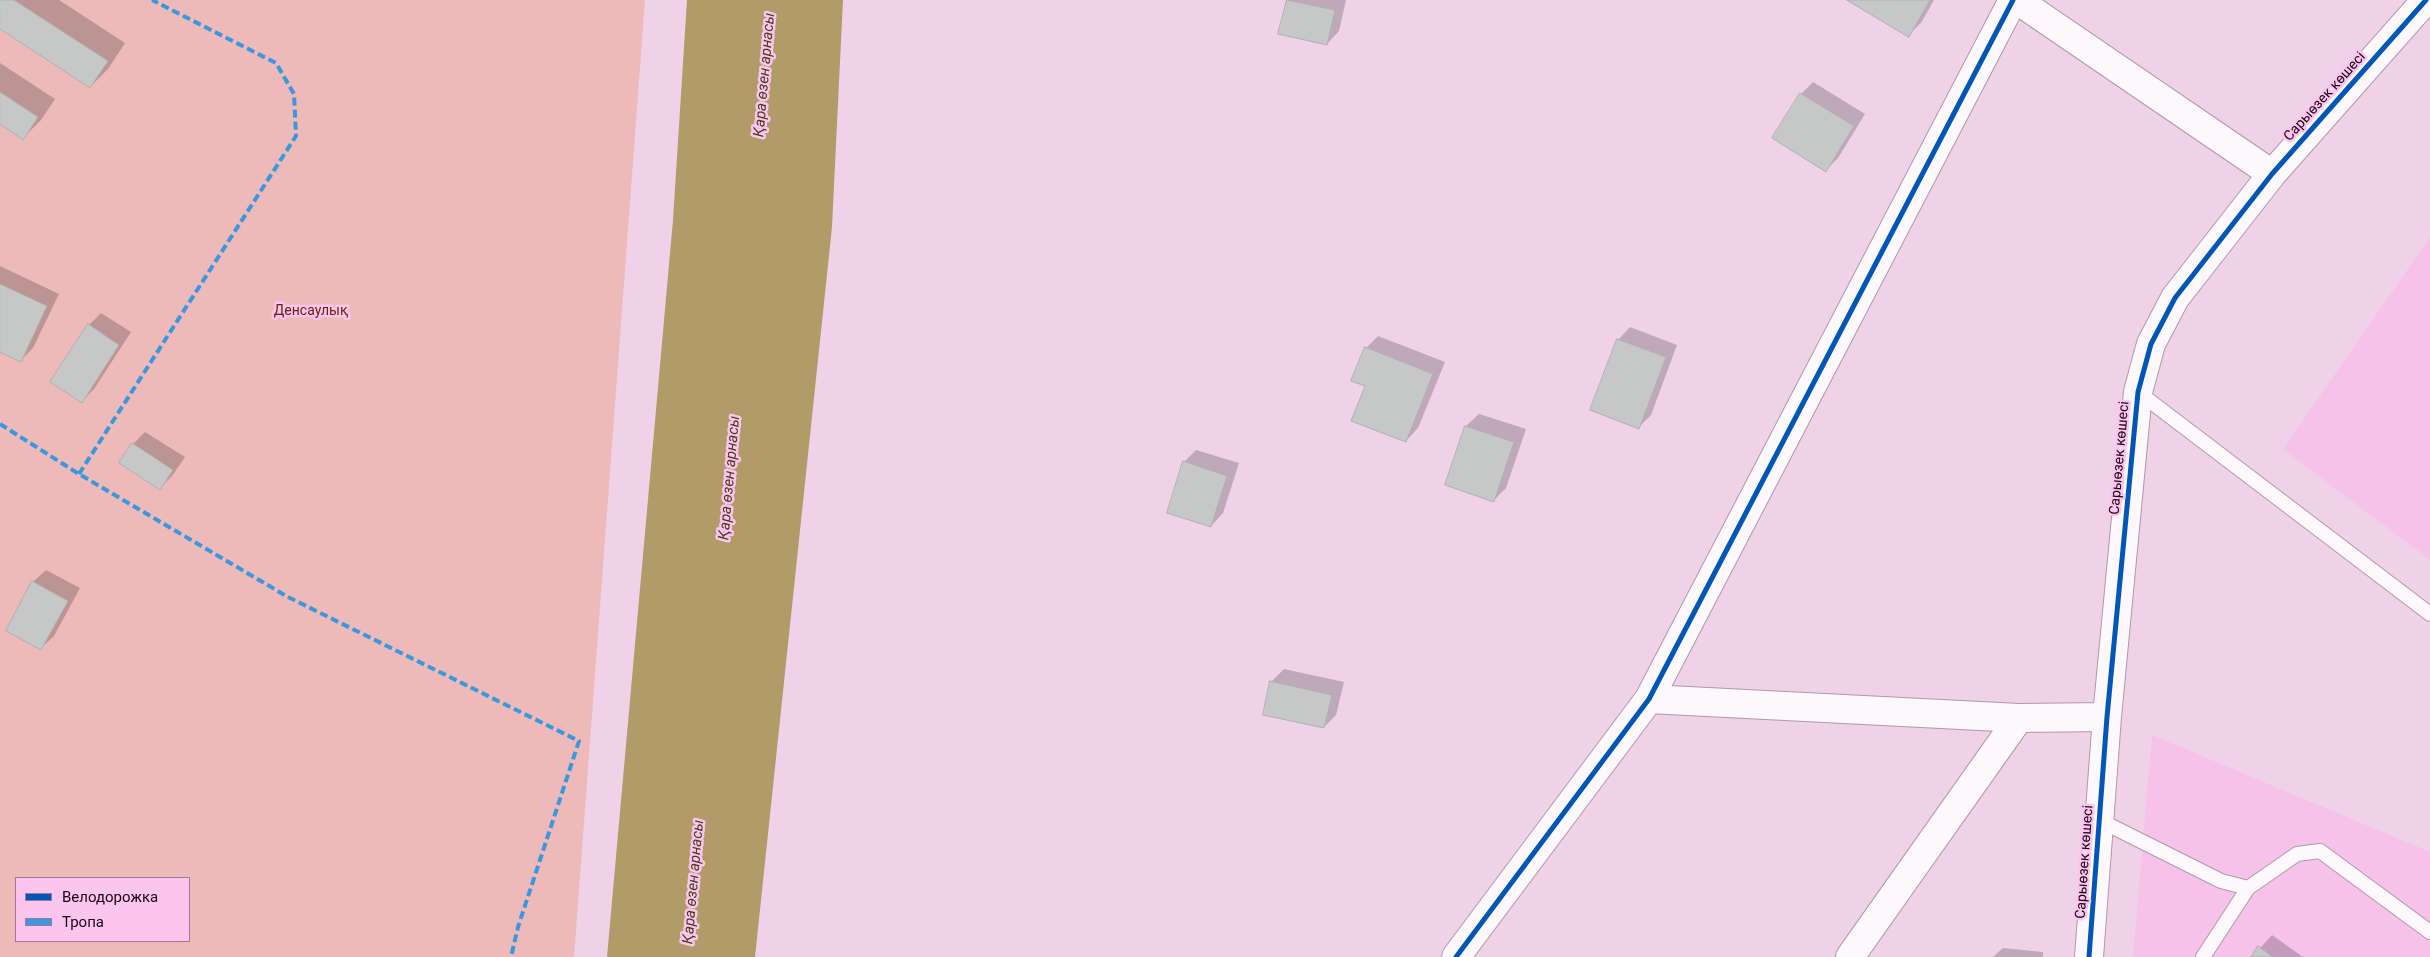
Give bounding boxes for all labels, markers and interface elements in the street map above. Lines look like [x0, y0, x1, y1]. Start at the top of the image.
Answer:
water label: Қара өзен арнасы [751, 12, 779, 138]
street label: Сарыөзек көшесі [2281, 49, 2369, 145]
park label: Денсаулық [274, 303, 348, 319]
street label: Сарыөзек көшесі [2107, 401, 2133, 515]
water label: Қара өзен арнасы [716, 415, 744, 541]
street label: Сарыөзек көшесі [2073, 805, 2097, 919]
water label: Қара өзен арнасы [680, 819, 708, 945]
legend [15, 877, 190, 942]
text: Велодорожка [62, 888, 158, 906]
text: Тропа [62, 913, 104, 931]

